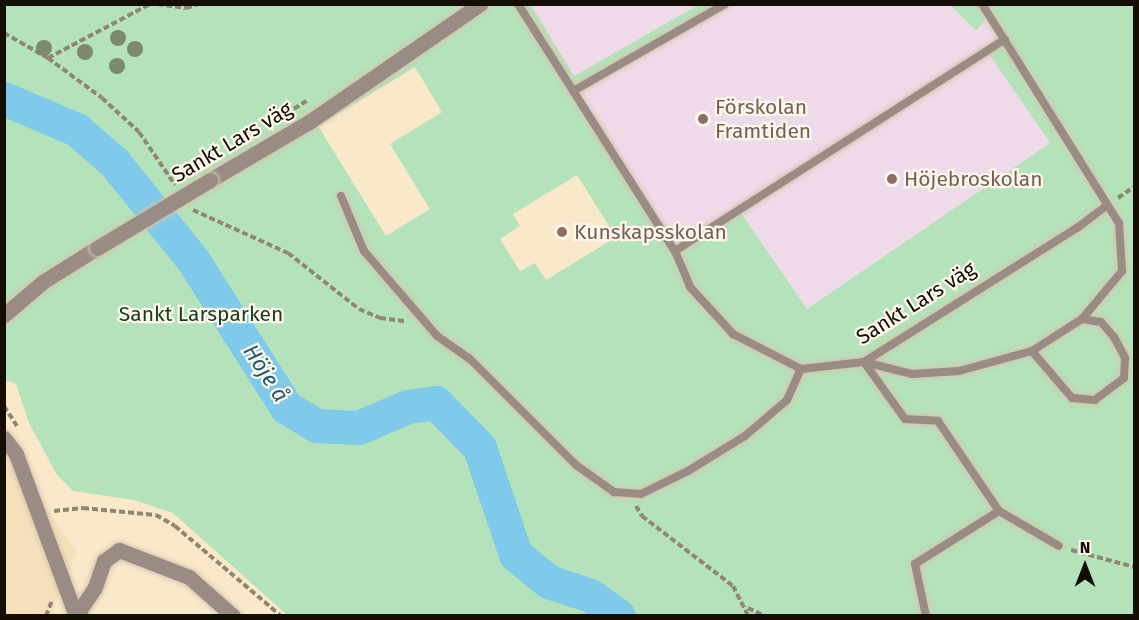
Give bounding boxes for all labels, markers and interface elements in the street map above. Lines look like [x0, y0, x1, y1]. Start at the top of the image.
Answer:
place label: Förskolan Framtiden [715, 94, 811, 144]
street label: Sankt Lars väg [167, 96, 297, 188]
marker: Förskolan Framtiden [696, 112, 710, 126]
place label: Höjebroskolan [904, 166, 1042, 192]
marker: Höjebroskolan [885, 172, 899, 186]
place label: Kunskapsskolan [574, 219, 727, 245]
marker: Kunskapsskolan [555, 225, 569, 239]
street label: Sankt Lars väg [852, 256, 980, 350]
park label: Sankt Larsparken [119, 301, 283, 327]
water label: Höje å [238, 339, 294, 407]
north arrow [1055, 536, 1115, 596]
text: N [1080, 538, 1090, 557]

